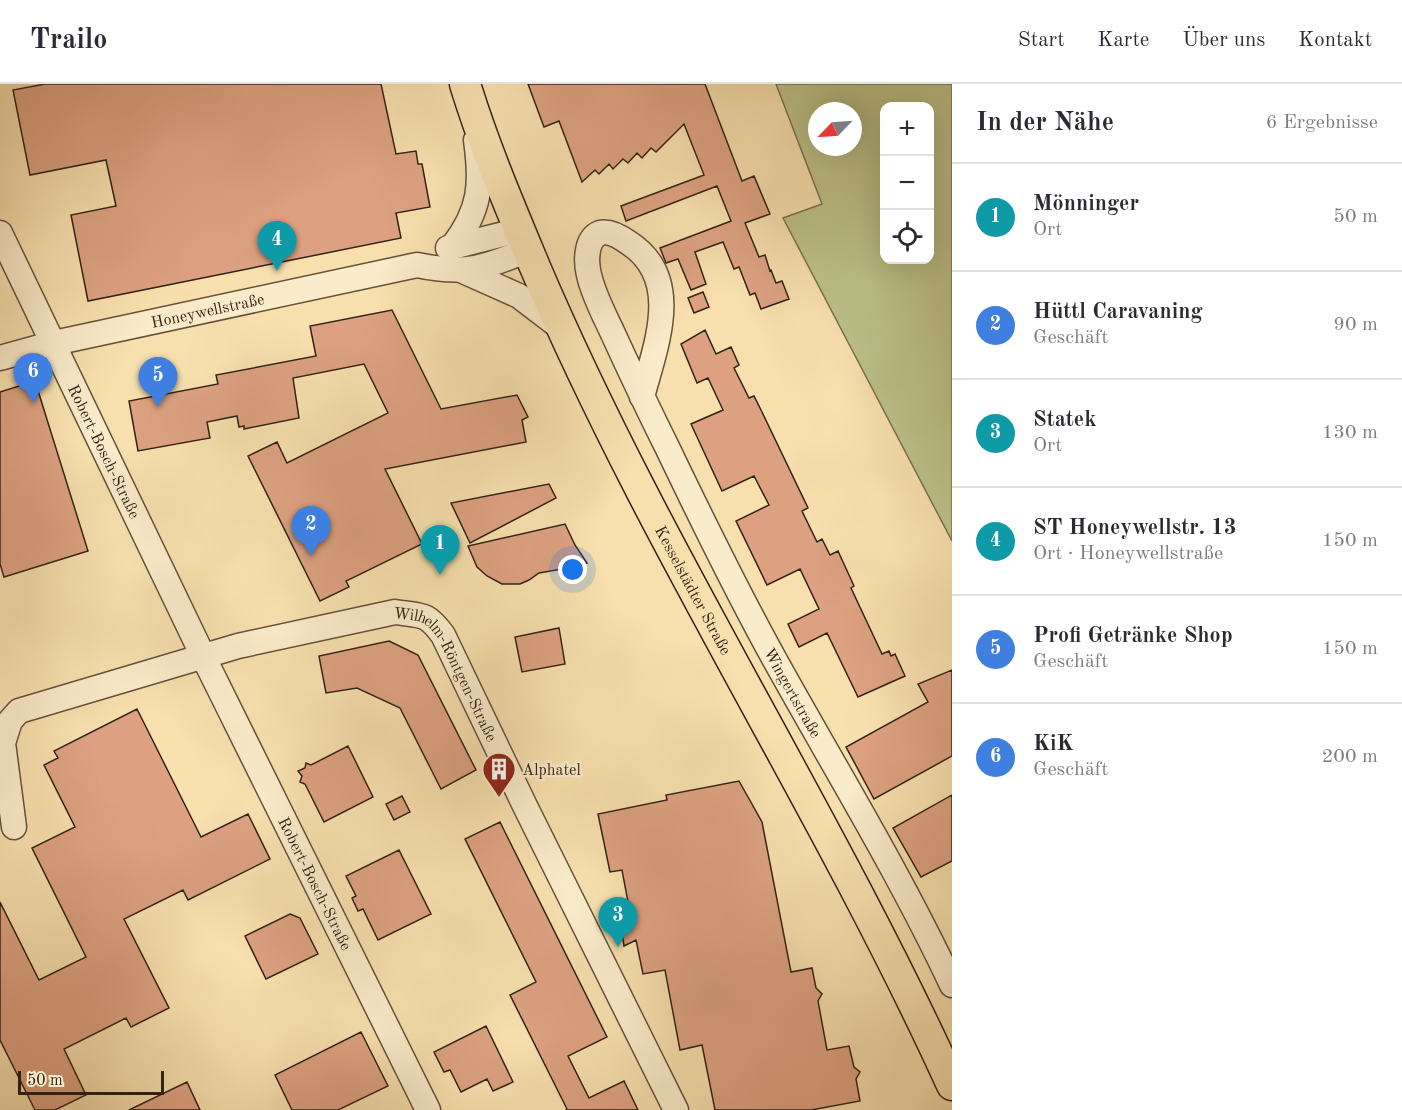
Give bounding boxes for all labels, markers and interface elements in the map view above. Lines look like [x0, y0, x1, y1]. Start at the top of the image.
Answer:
text: Trailo [30, 27, 107, 55]
text: Start [1018, 30, 1065, 51]
text: Karte [1098, 30, 1149, 51]
text: Über uns [1182, 30, 1265, 51]
text: Kontakt [1298, 30, 1372, 51]
north arrow [808, 102, 862, 156]
map controls [880, 102, 934, 264]
button: + [880, 102, 934, 156]
text: In der Nähe [976, 110, 1114, 136]
text: 6 Ergebnisse [1266, 113, 1378, 133]
button: − [880, 156, 934, 210]
text: Mönninger [1033, 193, 1139, 215]
text: 1 [990, 207, 1001, 227]
text: 50 m [1333, 207, 1378, 227]
button: locate [880, 210, 934, 264]
text: Ort [1033, 220, 1062, 240]
pin: 4 [258, 222, 296, 271]
street label: Honeywellstraße [150, 292, 266, 332]
text: Hüttl Caravaning [1033, 301, 1203, 323]
text: 2 [990, 315, 1001, 335]
text: 90 m [1333, 315, 1378, 335]
text: Geschäft [1033, 328, 1108, 348]
pin: 6 [14, 354, 52, 403]
pin: 5 [138, 358, 178, 407]
street label: Robert-Bosch-Straße [64, 383, 142, 522]
text: Statek [1033, 409, 1097, 431]
text: 3 [990, 423, 1001, 443]
text: 130 m [1322, 423, 1378, 443]
text: Ort [1033, 436, 1062, 456]
pin: 2 [292, 506, 330, 556]
text: ST Honeywellstr. 13 [1033, 517, 1237, 539]
street label: Kesselstädter Straße [651, 524, 733, 658]
pin: 1 [420, 526, 460, 575]
text: 4 [990, 531, 1001, 551]
text: 150 m [1322, 531, 1378, 551]
text: Ort · Honeywellstraße [1033, 544, 1223, 564]
your location [558, 555, 587, 584]
street label: Wilhelm-Röntgen-Straße [393, 606, 499, 745]
text: Profi Getränke Shop [1033, 625, 1233, 647]
text: 5 [990, 639, 1001, 659]
text: 150 m [1322, 639, 1378, 659]
street label: Wingertstraße [760, 646, 823, 741]
text: Geschäft [1033, 652, 1108, 672]
text: KiK [1033, 733, 1073, 755]
text: 6 [990, 747, 1001, 767]
text: 200 m [1322, 747, 1378, 767]
building icon: Alphatel [481, 751, 517, 798]
text: Geschäft [1033, 760, 1108, 780]
place label: Alphatel [522, 763, 581, 779]
street label: Robert-Bosch-Straße [274, 815, 354, 953]
pin: 3 [598, 898, 638, 947]
scale bar [18, 1068, 164, 1096]
text: 50 m [27, 1073, 63, 1089]

